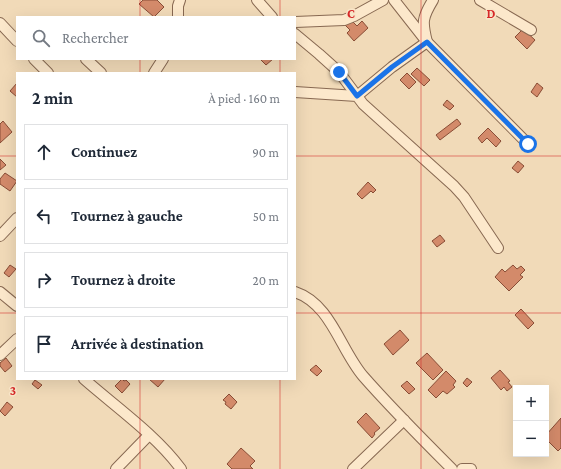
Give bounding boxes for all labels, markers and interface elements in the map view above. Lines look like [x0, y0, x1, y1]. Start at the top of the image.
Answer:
text: C [347, 6, 355, 21]
text: D [487, 6, 496, 21]
search box [16, 16, 296, 60]
icon: search [30, 27, 52, 49]
text: Rechercher [62, 30, 129, 46]
route end [330, 63, 348, 81]
text: 2 min [32, 89, 73, 108]
text: À pied · 160 m [208, 91, 280, 106]
route start [519, 135, 537, 153]
icon: ahead [33, 141, 55, 163]
text: Continuez [71, 144, 137, 160]
text: 90 m [252, 145, 279, 160]
icon: left [33, 205, 55, 227]
text: Tournez à gauche [71, 208, 183, 224]
text: 50 m [253, 209, 279, 224]
icon: right [33, 269, 55, 291]
text: Tournez à droite [71, 272, 175, 288]
text: 20 m [253, 273, 279, 288]
icon: arrive [33, 333, 55, 355]
text: Arrivée à destination [71, 336, 204, 352]
text: 3 [10, 383, 16, 398]
map controls [513, 385, 549, 457]
button: + [513, 385, 549, 421]
button: − [513, 421, 549, 457]

